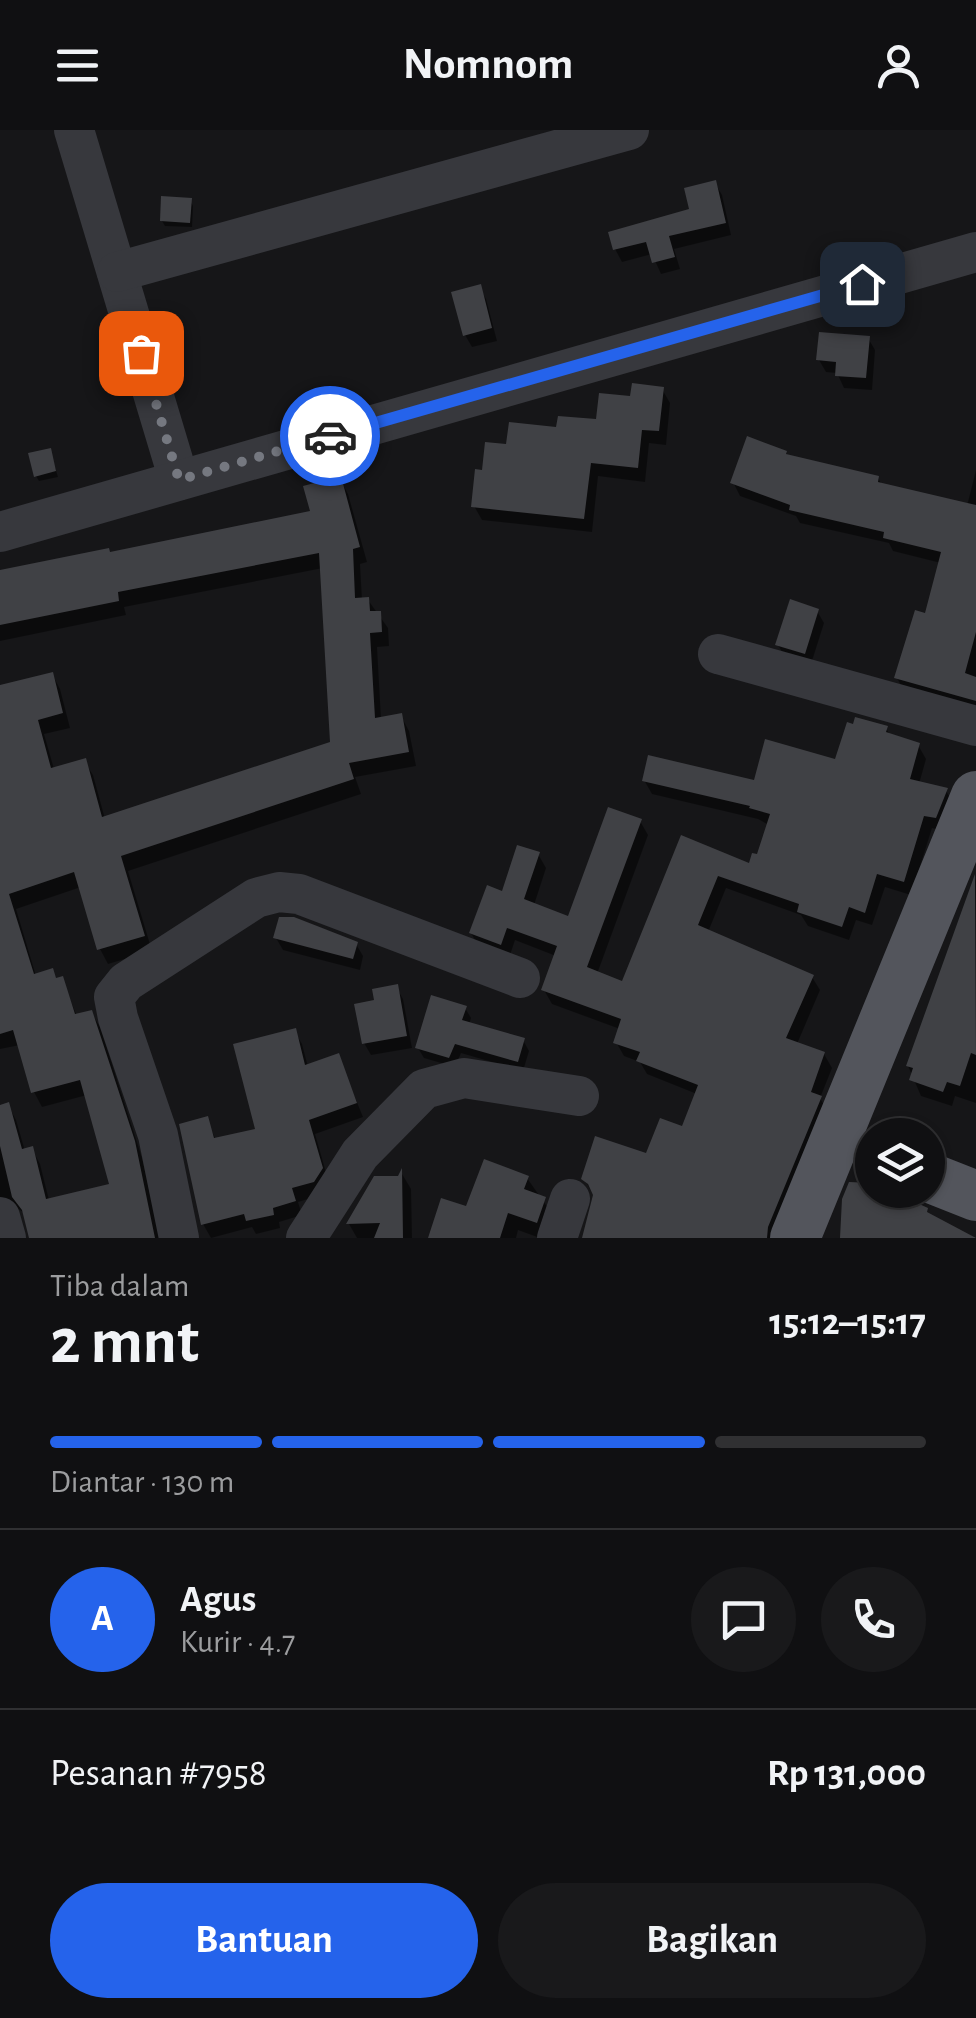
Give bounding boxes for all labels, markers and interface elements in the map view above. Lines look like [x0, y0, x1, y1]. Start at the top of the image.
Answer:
icon: menu [50, 38, 105, 93]
icon: person [871, 38, 926, 93]
text: Nomnom [403, 42, 573, 87]
pin [820, 242, 905, 327]
icon: home [835, 257, 890, 312]
pin [99, 311, 184, 396]
icon: bag [114, 326, 169, 381]
courier [280, 386, 380, 486]
icon: car [303, 409, 358, 464]
map controls [855, 1118, 945, 1208]
button: layers [855, 1118, 945, 1208]
text: Tiba dalam [50, 1270, 189, 1302]
text: 15:12–15:17 [769, 1304, 926, 1342]
text: 2 mnt [50, 1310, 199, 1375]
text: Diantar · 130 m [50, 1466, 234, 1498]
button: chat [691, 1567, 796, 1672]
button: phone [821, 1567, 926, 1672]
text: Agus [180, 1581, 256, 1619]
text: A [91, 1600, 114, 1638]
text: Kurir · 4.7 [180, 1626, 295, 1658]
text: Pesanan #7958 [50, 1755, 267, 1793]
text: Rp 131,000 [767, 1755, 926, 1793]
button: Bantuan [50, 1883, 478, 1998]
button: Bagikan [498, 1883, 926, 1998]

